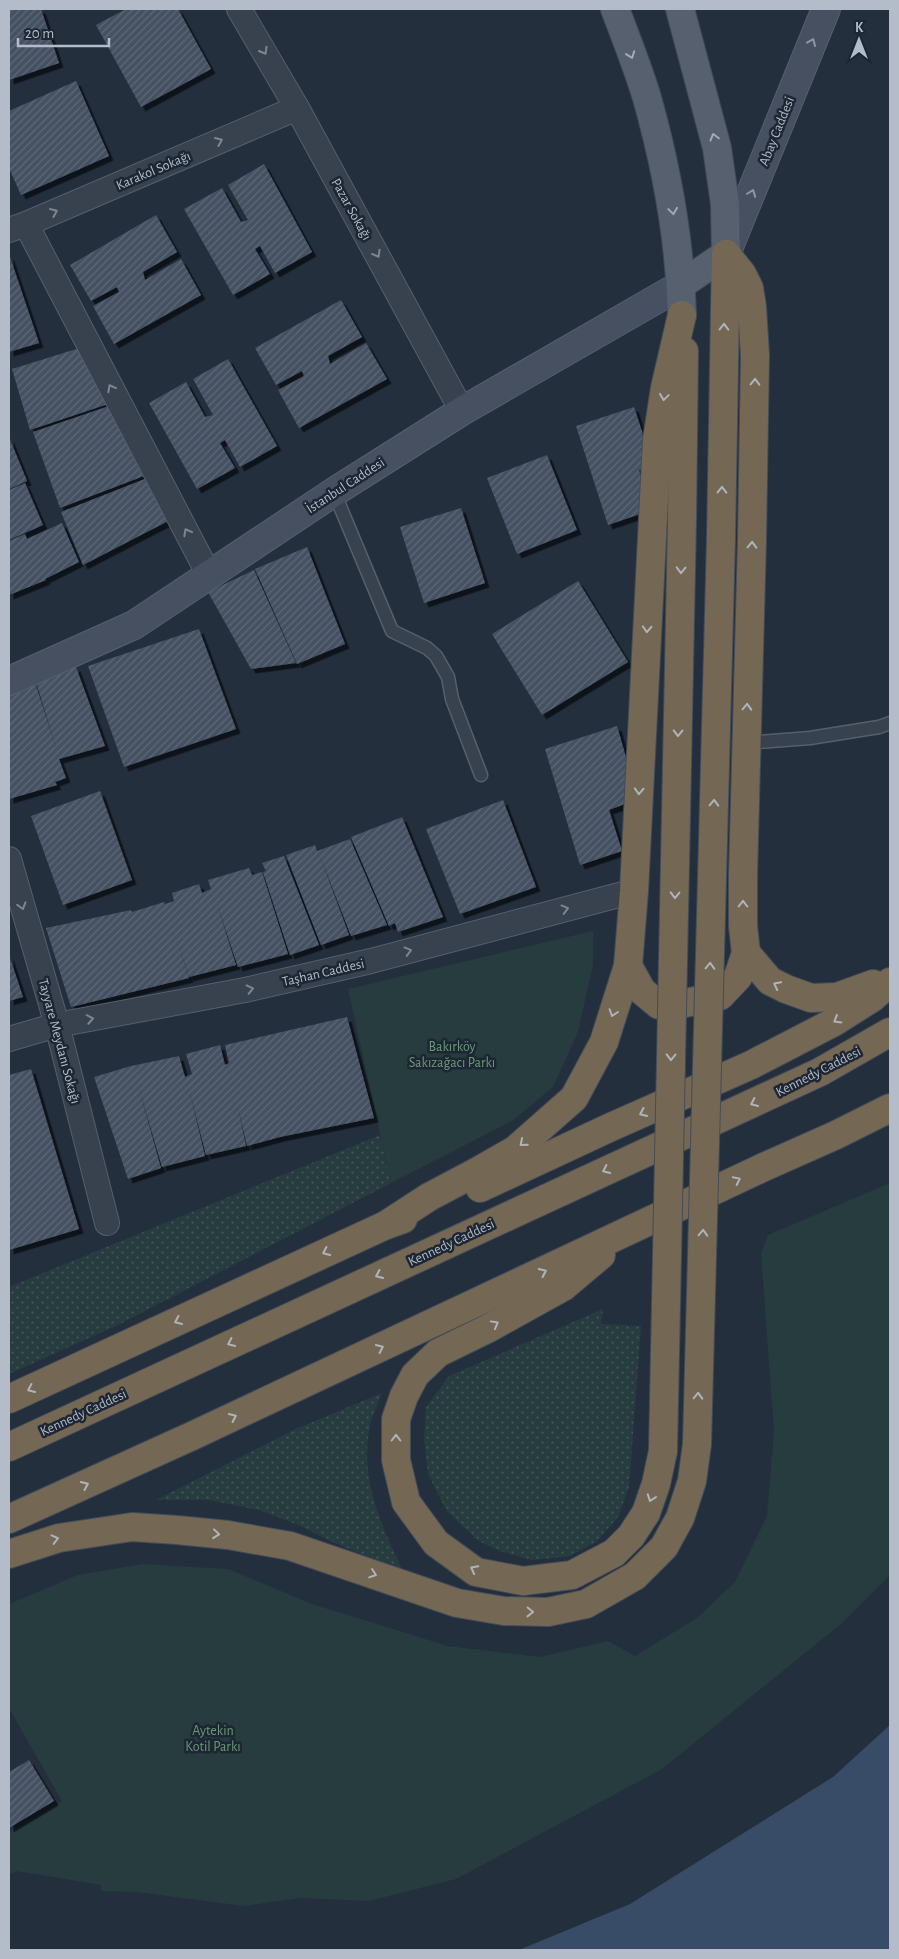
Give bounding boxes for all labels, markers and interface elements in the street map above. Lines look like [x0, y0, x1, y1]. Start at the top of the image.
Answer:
scale bar [18, 15, 109, 47]
north arrow [834, 15, 884, 65]
text: K [855, 21, 864, 35]
text: 20 m [25, 26, 54, 41]
one-way arrow [807, 39, 817, 47]
one-way arrow [257, 45, 267, 54]
one-way arrow [625, 50, 635, 58]
street label: Abay Caddesi [757, 95, 797, 168]
one-way arrow [709, 132, 720, 141]
one-way arrow [215, 137, 223, 147]
street label: Karakol Sokağı [114, 149, 193, 193]
street label: Pazar Sokağı [328, 176, 374, 243]
one-way arrow [746, 189, 756, 198]
one-way arrow [49, 208, 58, 219]
one-way arrow [667, 208, 678, 216]
one-way arrow [371, 249, 381, 258]
one-way arrow [719, 323, 729, 331]
one-way arrow [750, 378, 760, 386]
one-way arrow [108, 384, 118, 393]
one-way arrow [659, 392, 669, 401]
street label: İstanbul Caddesi [302, 453, 387, 516]
one-way arrow [717, 486, 727, 494]
one-way arrow [183, 528, 193, 537]
one-way arrow [747, 540, 757, 548]
one-way arrow [676, 566, 687, 574]
one-way arrow [642, 625, 653, 633]
one-way arrow [742, 703, 753, 711]
one-way arrow [673, 729, 683, 737]
one-way arrow [634, 788, 644, 795]
one-way arrow [709, 799, 719, 807]
one-way arrow [669, 891, 680, 899]
one-way arrow [738, 900, 748, 908]
one-way arrow [17, 901, 27, 910]
one-way arrow [560, 905, 568, 915]
one-way arrow [403, 946, 412, 957]
street label: Taşhan Caddesi [281, 957, 366, 989]
one-way arrow [704, 962, 715, 970]
street label: Tayyare Meydanı Sokağı [36, 977, 82, 1105]
one-way arrow [773, 981, 782, 991]
one-way arrow [245, 984, 254, 995]
one-way arrow [609, 1008, 619, 1016]
one-way arrow [833, 1014, 842, 1024]
one-way arrow [86, 1015, 94, 1025]
park label: Bakırköy Sakızağacı Parkı [409, 1040, 495, 1070]
street label: Kennedy Caddesi [774, 1044, 863, 1099]
one-way arrow [666, 1054, 676, 1062]
one-way arrow [750, 1096, 759, 1107]
one-way arrow [639, 1106, 648, 1117]
one-way arrow [520, 1138, 529, 1146]
one-way arrow [602, 1164, 611, 1175]
one-way arrow [732, 1176, 741, 1186]
street label: Kennedy Caddesi [406, 1217, 497, 1269]
one-way arrow [697, 1229, 708, 1237]
one-way arrow [322, 1246, 331, 1257]
one-way arrow [538, 1267, 547, 1278]
one-way arrow [375, 1269, 384, 1279]
one-way arrow [174, 1314, 183, 1325]
one-way arrow [490, 1321, 499, 1331]
one-way arrow [227, 1337, 236, 1347]
one-way arrow [375, 1344, 384, 1354]
one-way arrow [27, 1382, 36, 1393]
street label: Kennedy Caddesi [38, 1387, 129, 1439]
one-way arrow [693, 1391, 703, 1399]
one-way arrow [228, 1413, 237, 1423]
one-way arrow [391, 1434, 401, 1442]
one-way arrow [80, 1480, 89, 1491]
one-way arrow [647, 1493, 657, 1502]
one-way arrow [213, 1528, 221, 1539]
one-way arrow [51, 1535, 59, 1545]
one-way arrow [471, 1565, 480, 1575]
one-way arrow [369, 1568, 377, 1578]
one-way arrow [526, 1607, 534, 1617]
park label: Aytekin Kotil Parkı [185, 1724, 241, 1754]

